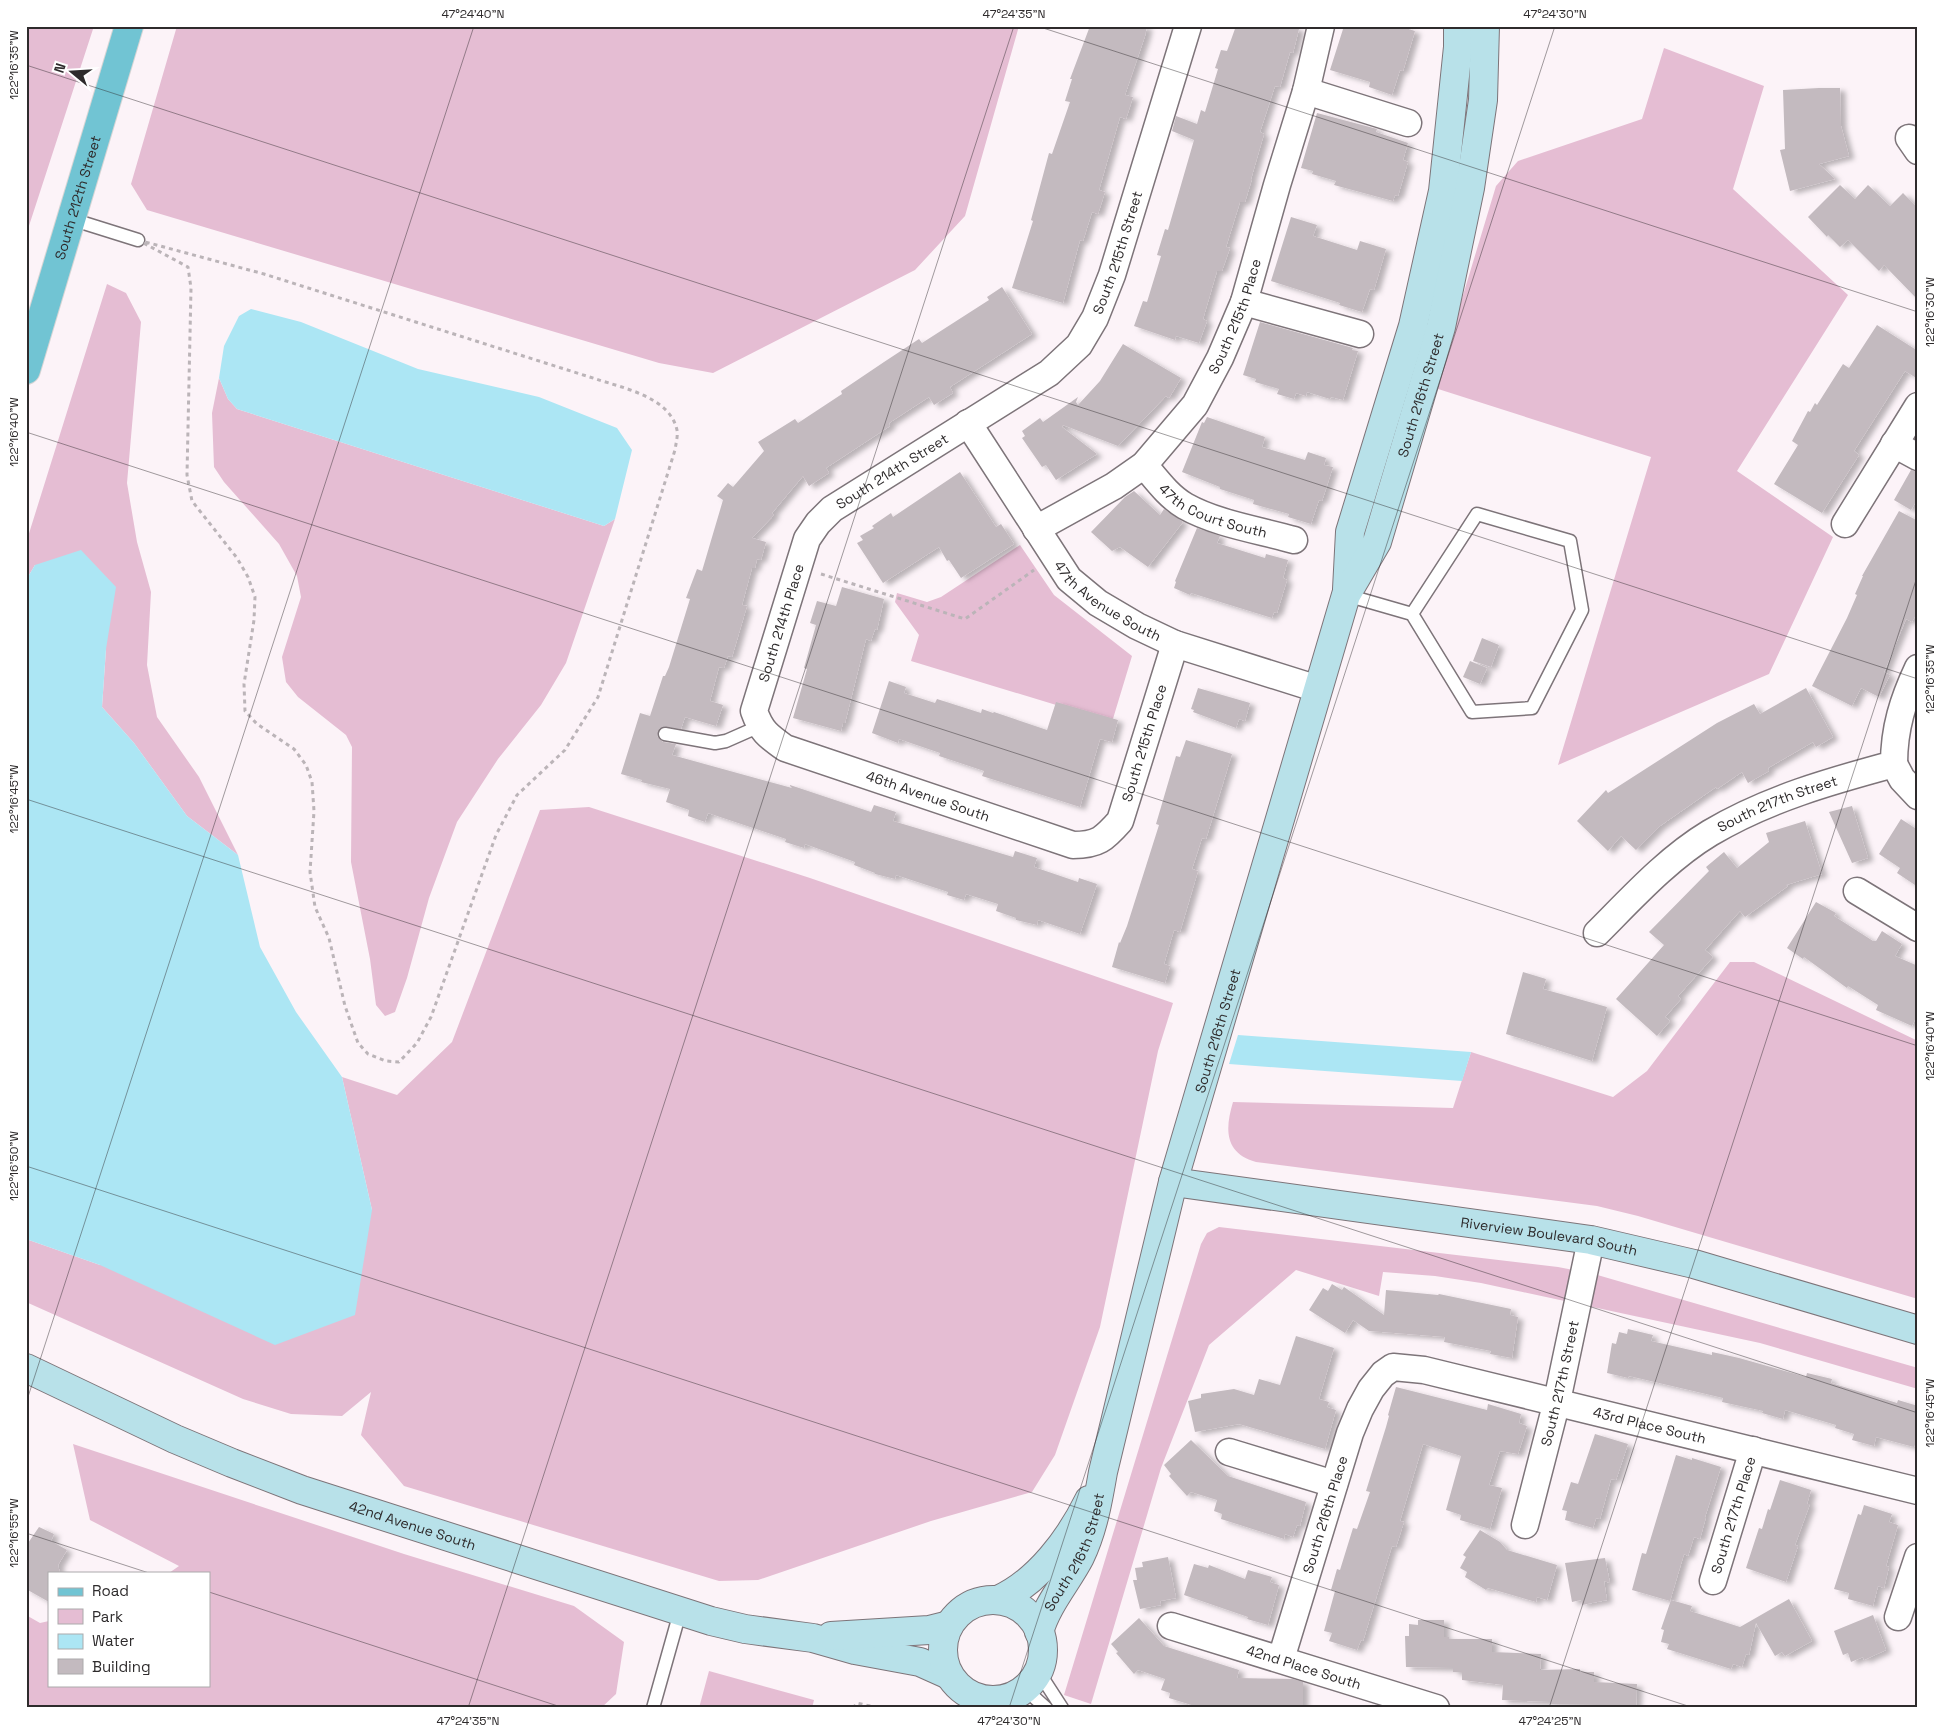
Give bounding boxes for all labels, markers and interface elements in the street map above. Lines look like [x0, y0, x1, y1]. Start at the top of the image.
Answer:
text: 47°24'40"N [441, 6, 505, 22]
text: 47°24'35"N [983, 6, 1045, 22]
text: 47°24'30"N [1523, 6, 1587, 22]
text: 122°16'35"W [6, 30, 22, 100]
north arrow [48, 48, 98, 98]
text: N [50, 61, 70, 75]
street label: South 212th Street [51, 133, 105, 262]
street label: South 215th Street [1088, 189, 1146, 317]
street label: South 215th Place [1204, 257, 1265, 377]
text: 122°16'30"W [1922, 277, 1938, 347]
street label: South 216th Street [1394, 331, 1448, 459]
text: 122°16'40"W [6, 397, 22, 467]
street label: South 214th Street [833, 429, 951, 513]
street label: 47th Court South [1155, 480, 1269, 542]
street label: 47th Avenue South [1050, 557, 1164, 645]
street label: South 214th Place [754, 562, 808, 684]
text: 122°16'35"W [1922, 644, 1938, 714]
street label: South 215th Place [1118, 682, 1170, 804]
text: 122°16'45"W [6, 764, 22, 834]
street label: 46th Avenue South [864, 766, 992, 826]
street label: South 217th Street [1714, 771, 1840, 836]
street label: South 216th Street [1191, 966, 1244, 1095]
text: 122°16'40"W [1922, 1011, 1938, 1081]
text: 122°16'50"W [6, 1131, 22, 1201]
street label: Riverview Boulevard South [1460, 1213, 1639, 1260]
street label: South 217th Street [1537, 1319, 1583, 1448]
text: 122°16'45"W [1922, 1378, 1938, 1448]
street label: 43rd Place South [1591, 1403, 1708, 1448]
street label: South 216th Place [1299, 1453, 1352, 1576]
street label: South 217th Place [1707, 1454, 1760, 1576]
street label: South 216th Street [1040, 1492, 1108, 1615]
street label: 42nd Avenue South [347, 1497, 478, 1554]
text: 122°16'55"W [6, 1498, 22, 1568]
legend [48, 1572, 210, 1686]
text: Road [92, 1581, 129, 1600]
text: Park [92, 1607, 123, 1626]
text: Water [92, 1631, 135, 1650]
street label: 42nd Place South [1244, 1641, 1363, 1693]
text: Building [92, 1657, 151, 1676]
text: 47°24'35"N [437, 1713, 499, 1729]
text: 47°24'30"N [977, 1713, 1041, 1729]
text: 47°24'25"N [1519, 1713, 1581, 1729]

